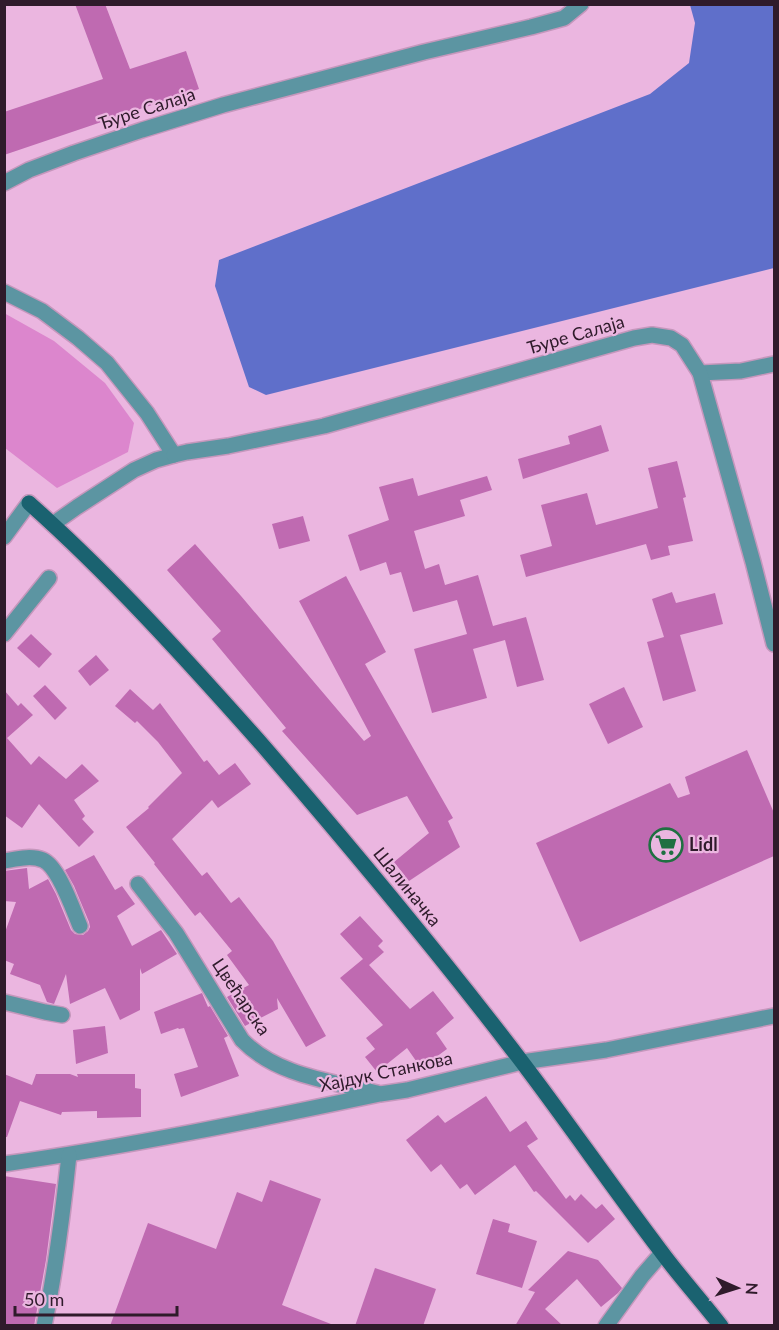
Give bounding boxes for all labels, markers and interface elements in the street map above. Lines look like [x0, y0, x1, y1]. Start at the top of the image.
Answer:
street label: Ђуре Салаја [96, 82, 198, 134]
street label: Ђуре Салаја [525, 310, 627, 358]
supermarket icon: Lidl [648, 827, 684, 863]
place label: Lidl [689, 833, 718, 855]
street label: Шалиначка [369, 842, 446, 930]
street label: Цвећарска [208, 954, 276, 1039]
street label: Хајдук Станкова [317, 1046, 454, 1096]
north arrow [707, 1258, 767, 1318]
scale bar [15, 1279, 177, 1317]
text: N [743, 1282, 762, 1295]
text: 50 m [24, 1288, 64, 1310]

